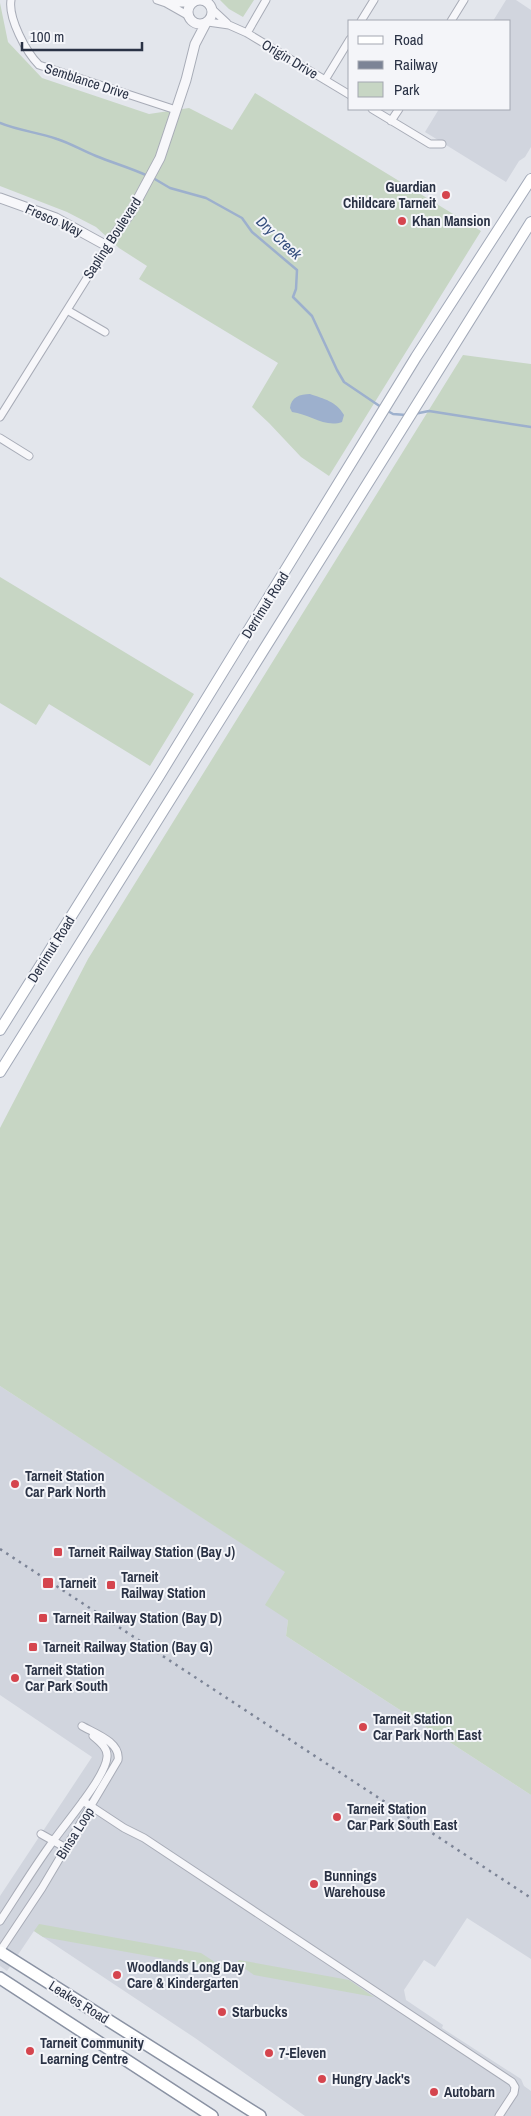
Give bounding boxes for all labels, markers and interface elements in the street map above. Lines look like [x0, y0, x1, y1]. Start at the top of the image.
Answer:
scale bar [22, 20, 142, 52]
legend [348, 20, 511, 110]
text: 100 m [30, 26, 64, 47]
text: Road [394, 29, 423, 50]
street label: Origin Drive [259, 35, 321, 83]
text: Railway [394, 54, 439, 75]
street label: Semblance Drive [42, 59, 132, 103]
text: Park [394, 79, 420, 100]
place label: Guardian Childcare Tarneit [343, 178, 436, 212]
marker: Guardian Childcare Tarneit [440, 189, 452, 201]
street label: Sapling Boulevard [79, 194, 145, 282]
street label: Fresco Way [23, 199, 86, 241]
water label: Dry Creek [252, 211, 307, 265]
place label: Khan Mansion [412, 212, 490, 230]
marker: Khan Mansion [396, 215, 408, 227]
street label: Derrimut Road [237, 568, 293, 642]
street label: Derrimut Road [23, 912, 79, 986]
place label: Tarneit Station Car Park North [25, 1467, 106, 1501]
marker: Tarneit Station Car Park North [9, 1478, 21, 1490]
place label: Tarneit Railway Station (Bay J) [68, 1543, 235, 1561]
marker: Tarneit Railway Station (Bay J) [52, 1546, 64, 1558]
place label: Tarneit Railway Station [121, 1568, 206, 1602]
place label: Tarneit [59, 1574, 97, 1592]
marker: Tarneit [41, 1576, 55, 1590]
marker: Tarneit Railway Station [105, 1579, 117, 1591]
place label: Tarneit Railway Station (Bay D) [53, 1609, 222, 1627]
marker: Tarneit Railway Station (Bay D) [37, 1612, 49, 1624]
place label: Tarneit Railway Station (Bay G) [43, 1638, 213, 1656]
marker: Tarneit Railway Station (Bay G) [27, 1641, 39, 1653]
place label: Tarneit Station Car Park South [25, 1661, 108, 1695]
marker: Tarneit Station Car Park South [9, 1672, 21, 1684]
place label: Tarneit Station Car Park North East [373, 1710, 482, 1744]
marker: Tarneit Station Car Park North East [357, 1721, 369, 1733]
place label: Tarneit Station Car Park South East [347, 1800, 458, 1834]
street label: Binsa Loop [52, 1804, 98, 1862]
marker: Tarneit Station Car Park South East [331, 1811, 343, 1823]
place label: Bunnings Warehouse [324, 1867, 385, 1901]
marker: Bunnings Warehouse [308, 1878, 320, 1890]
place label: Woodlands Long Day Care & Kindergarten [127, 1958, 245, 1992]
marker: Woodlands Long Day Care & Kindergarten [111, 1969, 123, 1981]
street label: Leakes Road [46, 1976, 112, 2028]
place label: Starbucks [232, 2003, 288, 2021]
marker: Starbucks [216, 2006, 228, 2018]
place label: Tarneit Community Learning Centre [40, 2034, 144, 2068]
place label: 7-Eleven [279, 2044, 326, 2062]
marker: Tarneit Community Learning Centre [24, 2045, 36, 2057]
marker: 7-Eleven [263, 2047, 275, 2059]
place label: Hungry Jack's [332, 2070, 410, 2088]
marker: Hungry Jack's [316, 2073, 328, 2085]
place label: Autobarn [444, 2083, 495, 2101]
marker: Autobarn [428, 2086, 440, 2098]

